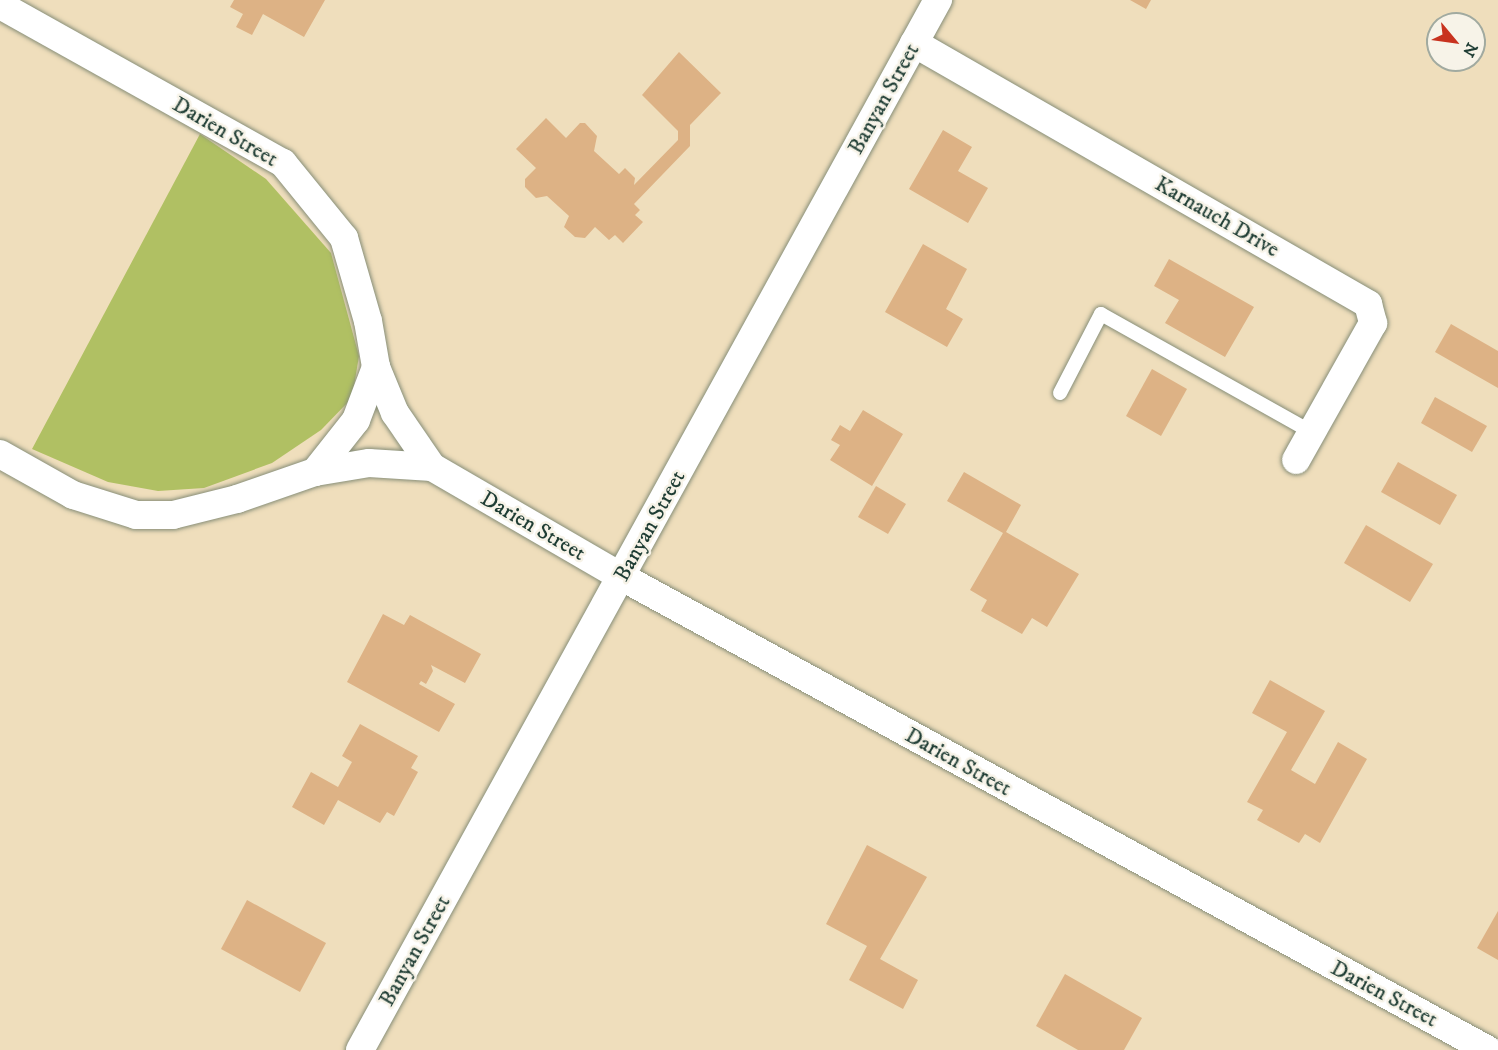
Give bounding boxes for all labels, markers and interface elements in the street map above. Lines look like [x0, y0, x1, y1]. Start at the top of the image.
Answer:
north arrow [1426, 12, 1486, 72]
street label: Banyan Street [843, 39, 925, 159]
text: N [1458, 39, 1482, 60]
street label: Darien Street [168, 91, 282, 173]
street label: Karnauch Drive [1150, 171, 1284, 263]
street label: Banyan Street [609, 466, 691, 586]
street label: Darien Street [476, 485, 590, 567]
street label: Darien Street [900, 722, 1016, 802]
street label: Banyan Street [374, 891, 456, 1011]
street label: Darien Street [1326, 955, 1442, 1033]

